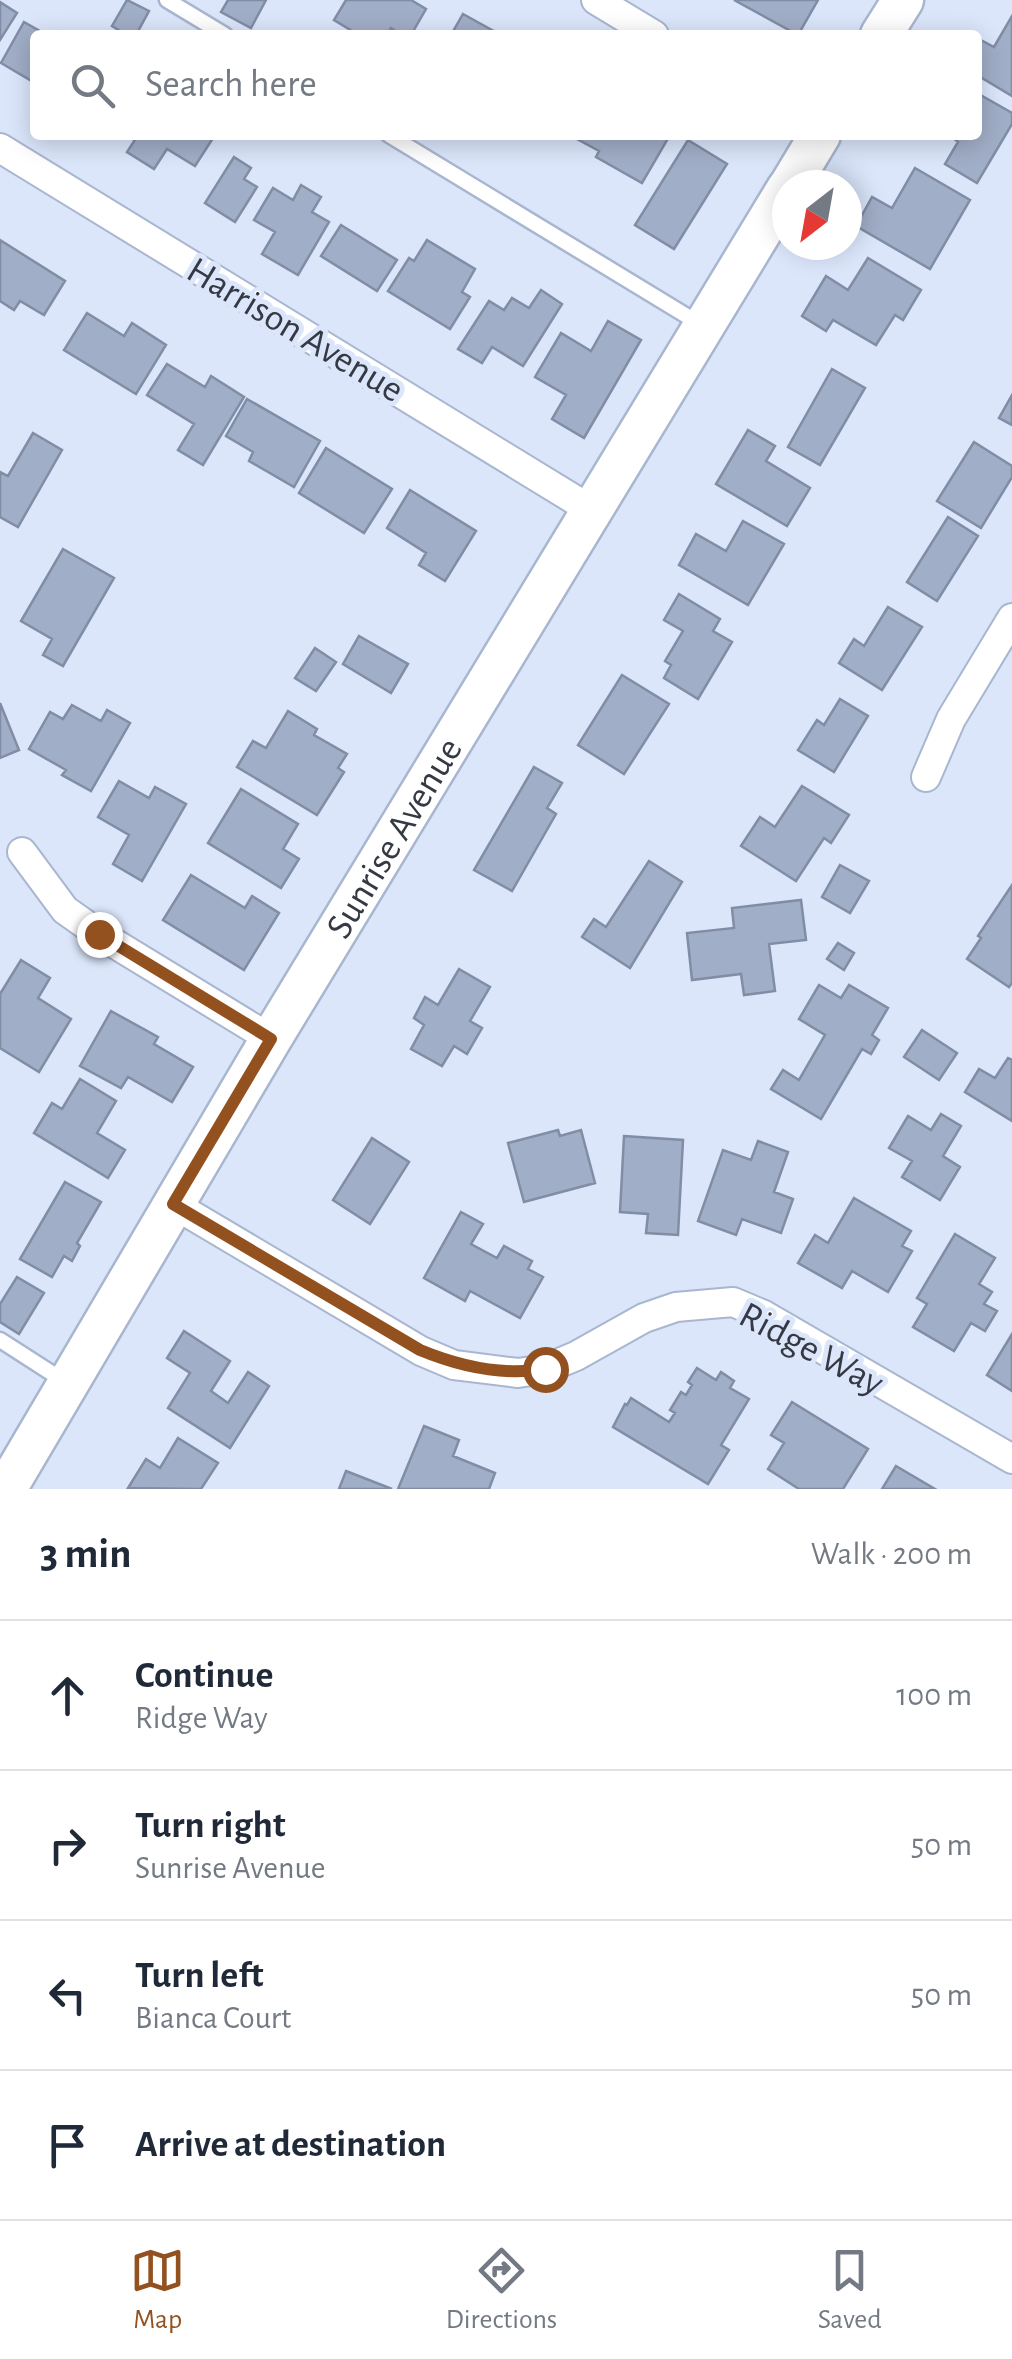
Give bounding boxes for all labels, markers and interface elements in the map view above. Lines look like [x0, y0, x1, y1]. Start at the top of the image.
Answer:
search box [30, 30, 982, 140]
icon: search [65, 58, 120, 113]
text: Search here [145, 66, 317, 104]
north arrow [772, 170, 862, 260]
street label: Harrison Avenue [180, 251, 410, 410]
street label: Sunrise Avenue [320, 732, 470, 945]
route end [77, 912, 123, 958]
street label: Ridge Way [733, 1296, 889, 1403]
route start [523, 1347, 569, 1393]
text: 3 min [40, 1533, 132, 1575]
text: Walk · 200 m [811, 1538, 972, 1570]
text: Continue [135, 1657, 273, 1695]
icon: ahead [40, 1668, 95, 1723]
text: 100 m [896, 1679, 972, 1711]
text: Ridge Way [135, 1702, 268, 1734]
text: Turn right [135, 1807, 285, 1845]
icon: right [40, 1818, 95, 1873]
text: 50 m [911, 1829, 972, 1861]
text: Sunrise Avenue [135, 1852, 326, 1884]
text: Turn left [135, 1957, 263, 1995]
icon: left [40, 1968, 95, 2023]
text: 50 m [911, 1979, 972, 2011]
text: Bianca Court [135, 2002, 291, 2034]
icon: arrive [40, 2118, 95, 2173]
text: Arrive at destination [135, 2126, 446, 2164]
tab: Map [130, 2243, 185, 2337]
tab: Directions [446, 2243, 557, 2337]
tab: Saved [818, 2243, 882, 2337]

